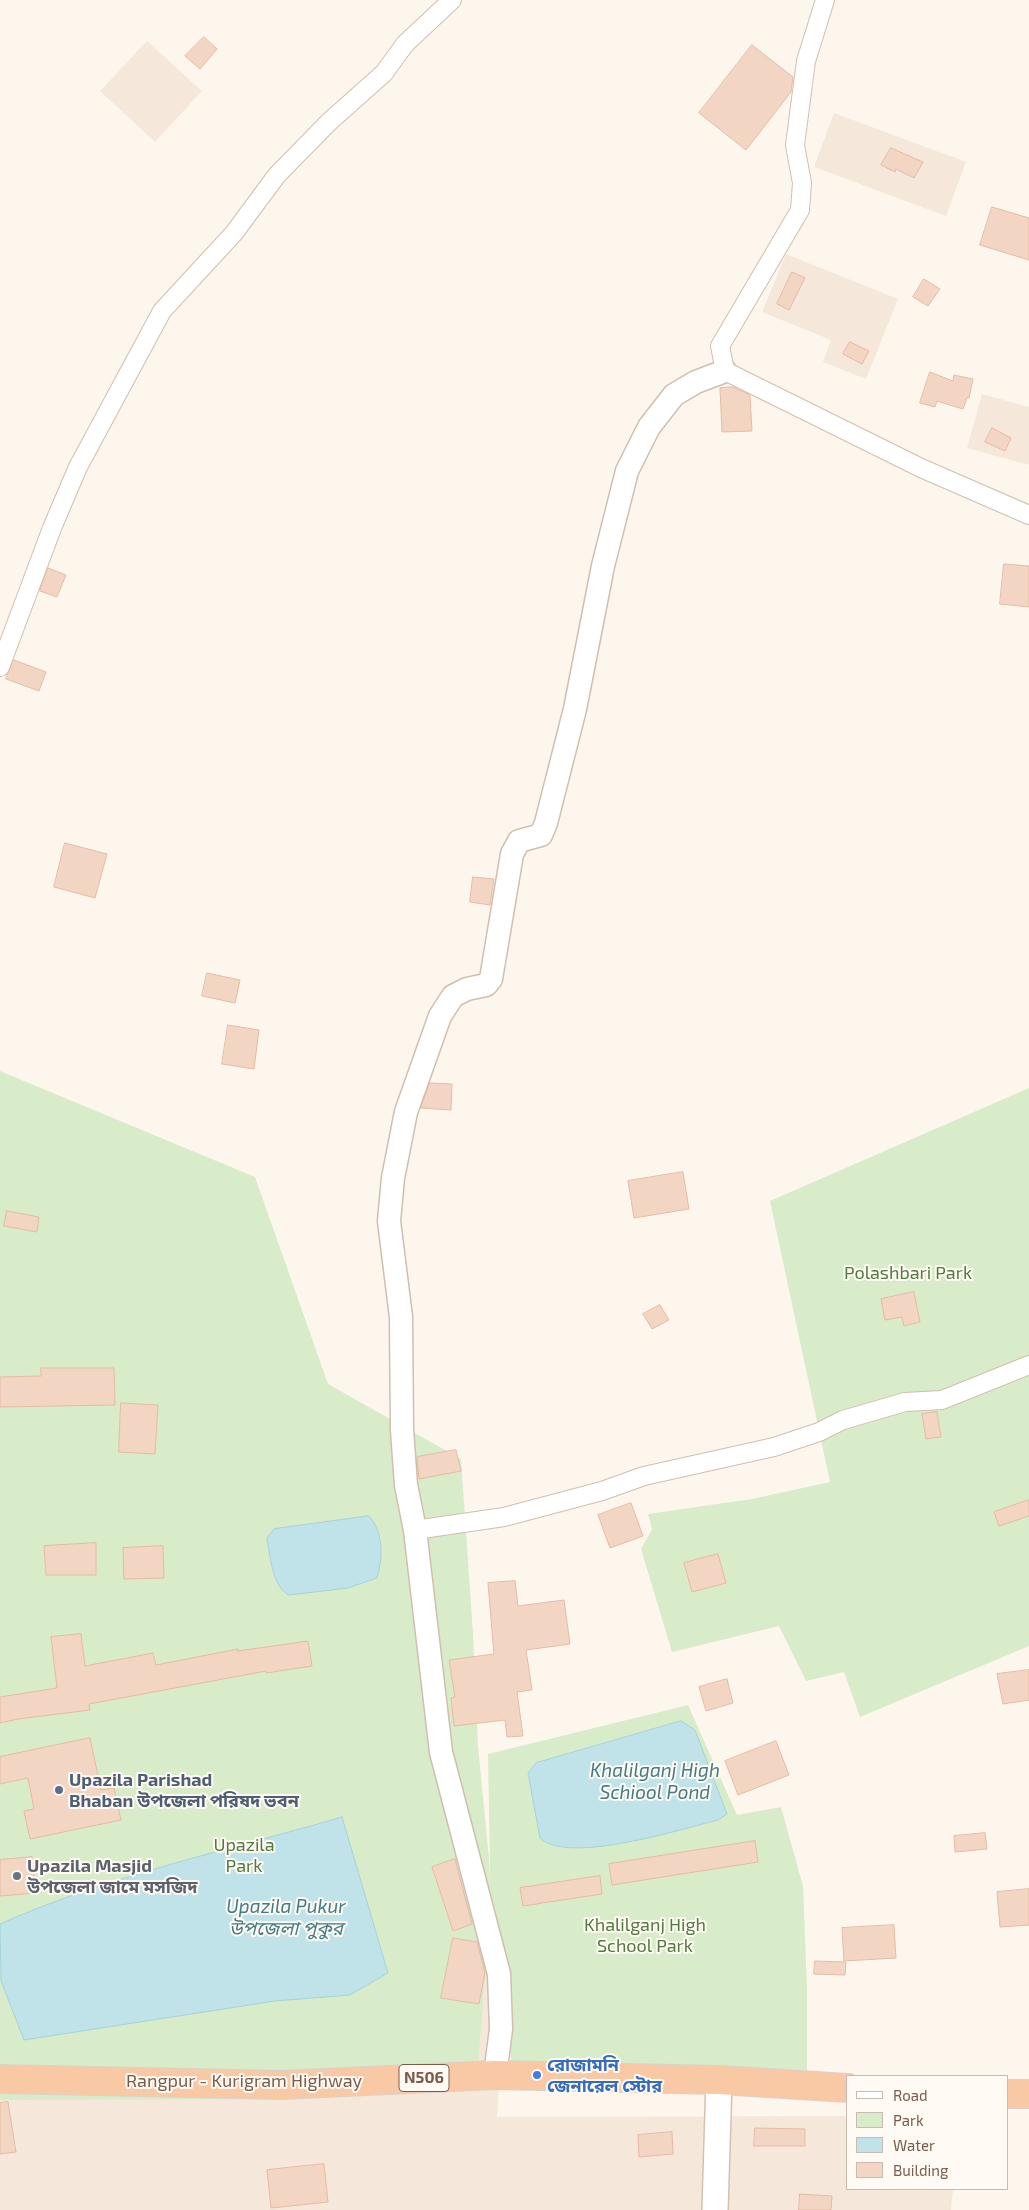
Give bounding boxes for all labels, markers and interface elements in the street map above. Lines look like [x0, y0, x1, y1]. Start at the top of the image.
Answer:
park label: Polashbari Park [844, 1262, 972, 1284]
water label: Khalilganj High Schiool Pond [590, 1760, 720, 1804]
place label: Upazila Parishad Bhaban উপজেলা পরিষদ ভবন [69, 1769, 299, 1812]
marker: Upazila Parishad Bhaban উপজেলা পরিষদ ভবন [53, 1784, 65, 1796]
park label: Upazila Park [213, 1834, 275, 1876]
place label: Upazila Masjid উপজেলা জামে মসজিদ [27, 1855, 197, 1898]
marker: Upazila Masjid উপজেলা জামে মসজিদ [11, 1870, 23, 1882]
water label: Upazila Pukur উপজেলা পুকুর [226, 1896, 346, 1940]
park label: Khalilganj High School Park [584, 1914, 706, 1956]
place label: রোজামনি জেনারেল স্টোর [547, 2054, 662, 2096]
road number: N506 [399, 2064, 449, 2092]
marker: রোজামনি জেনারেল স্টোর [531, 2069, 543, 2081]
street label: Rangpur - Kurigram Highway [126, 2070, 362, 2092]
legend [846, 2075, 1009, 2190]
text: Road [893, 2086, 928, 2104]
text: Park [893, 2111, 924, 2129]
text: Water [893, 2136, 935, 2154]
text: Building [893, 2161, 948, 2179]

